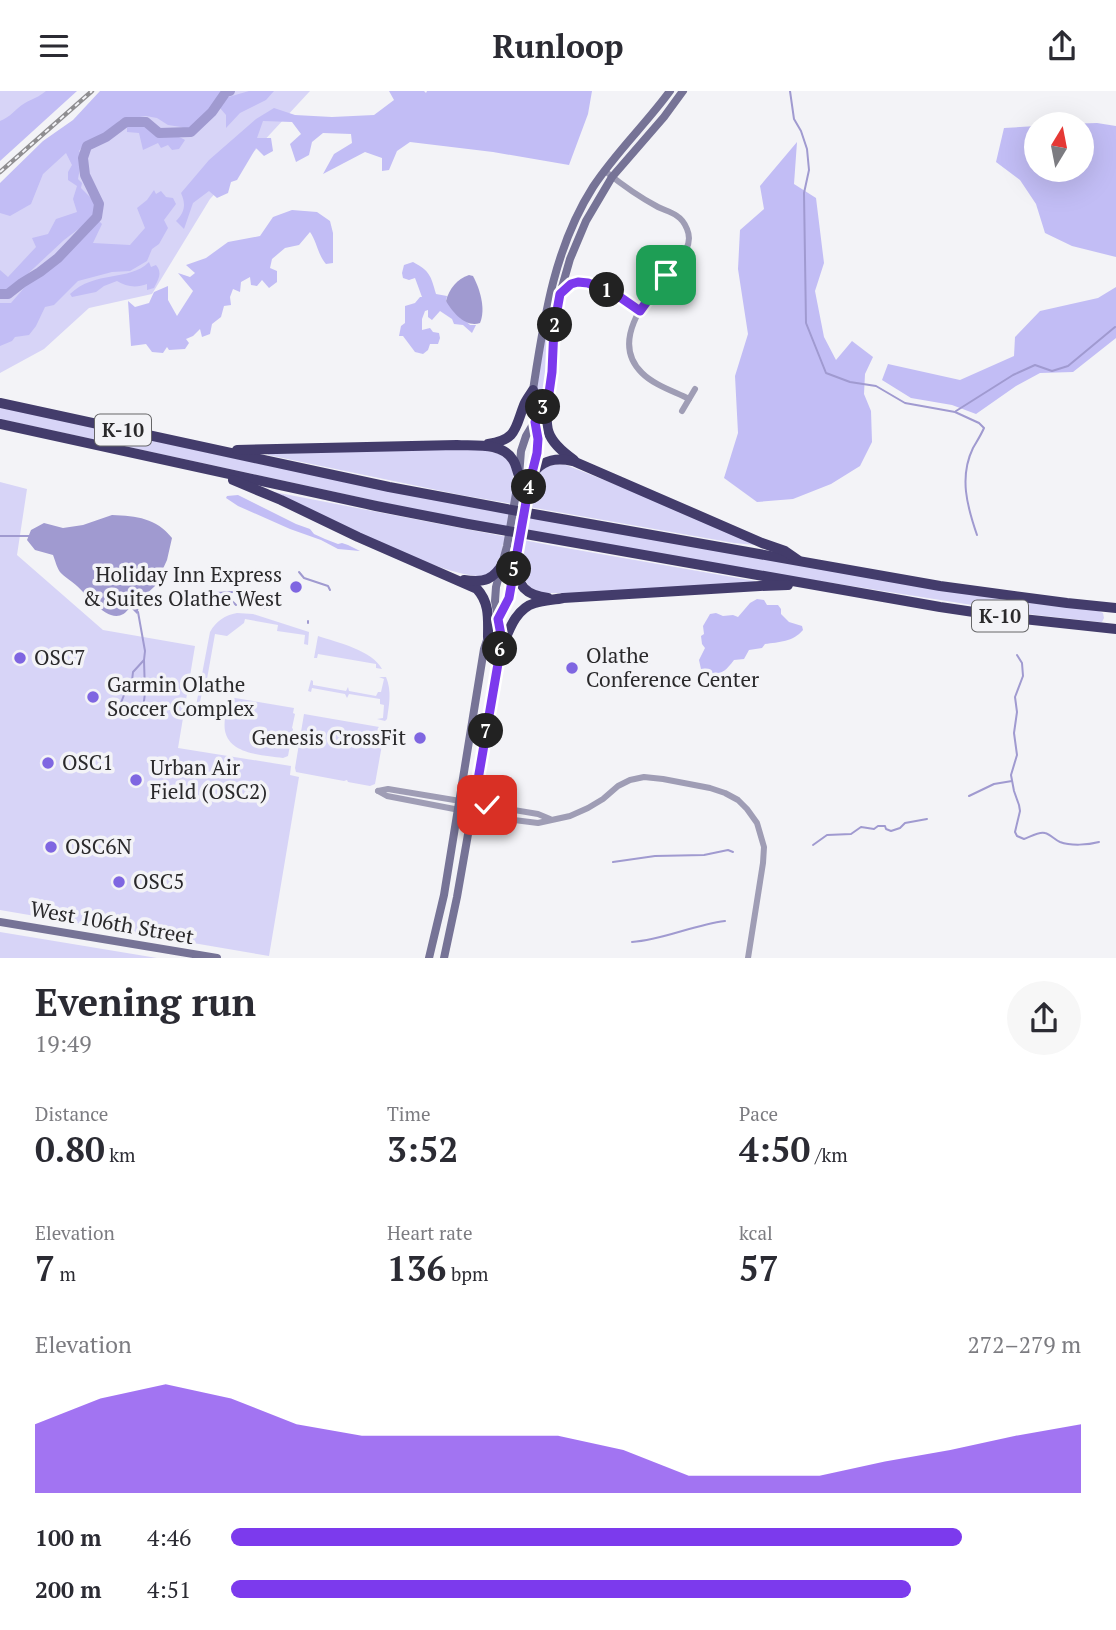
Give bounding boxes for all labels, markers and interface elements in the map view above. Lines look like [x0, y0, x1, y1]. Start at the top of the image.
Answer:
text: Runloop [493, 25, 623, 67]
icon: menu [35, 27, 73, 65]
icon: share [1043, 27, 1081, 65]
north arrow [1024, 112, 1094, 182]
map controls [1024, 112, 1094, 182]
pin [636, 245, 696, 305]
icon: arrive [647, 256, 685, 294]
pin: 1 [590, 273, 624, 307]
text: 1 [601, 277, 612, 302]
pin: 2 [538, 307, 572, 343]
text: 2 [549, 312, 560, 337]
pin: 3 [526, 389, 560, 425]
text: 3 [537, 394, 548, 419]
road number: K-10 [95, 415, 151, 445]
pin: 4 [512, 469, 546, 505]
text: 4 [523, 474, 534, 499]
pin: 5 [496, 552, 532, 587]
text: 5 [508, 556, 519, 581]
place label: Holiday Inn Express & Suites Olathe West [83, 560, 282, 612]
marker: Holiday Inn Express & Suites Olathe West [288, 579, 304, 595]
road number: K-10 [972, 601, 1028, 631]
pin: 6 [482, 631, 518, 667]
text: 6 [494, 636, 505, 661]
place label: Olathe Conference Center [586, 641, 759, 693]
place label: OSC7 [34, 643, 86, 671]
marker: OSC7 [12, 650, 28, 666]
marker: Olathe Conference Center [564, 660, 580, 676]
place label: Garmin Olathe Soccer Complex [107, 670, 255, 722]
marker: Garmin Olathe Soccer Complex [85, 689, 101, 705]
pin: 7 [468, 713, 504, 749]
text: 7 [480, 718, 491, 743]
place label: Genesis CrossFit [251, 723, 406, 751]
marker: Genesis CrossFit [412, 730, 428, 746]
place label: OSC1 [62, 748, 114, 776]
place label: Urban Air Field (OSC2) [150, 753, 267, 805]
marker: OSC1 [40, 755, 56, 771]
marker: Urban Air Field (OSC2) [128, 772, 144, 788]
pin [457, 775, 517, 835]
icon: check [468, 786, 506, 824]
place label: OSC6N [65, 832, 132, 860]
marker: OSC6N [43, 839, 59, 855]
place label: OSC5 [133, 867, 185, 895]
marker: OSC5 [111, 874, 127, 890]
street label: West 106th Street [28, 894, 196, 950]
text: Evening run [35, 977, 256, 1027]
button: share [1007, 981, 1081, 1055]
text: 19:49 [35, 1028, 92, 1059]
text: Distance [35, 1101, 108, 1126]
text: Time [387, 1101, 430, 1126]
text: Pace [739, 1101, 778, 1126]
text: 0.80 [35, 1126, 105, 1172]
text: 3:52 [387, 1126, 458, 1172]
text: 4:50 [739, 1126, 810, 1172]
text: km [105, 1142, 136, 1167]
text: /km [810, 1142, 848, 1167]
text: Elevation [35, 1220, 115, 1245]
text: Heart rate [387, 1220, 472, 1245]
text: kcal [739, 1220, 773, 1245]
text: 7 [35, 1245, 55, 1291]
text: 136 [387, 1245, 446, 1291]
text: 57 [739, 1245, 779, 1291]
text: m [55, 1261, 76, 1286]
text: bpm [446, 1261, 488, 1286]
text: Elevation [35, 1329, 132, 1360]
text: 272–279 m [968, 1329, 1081, 1360]
text: 100 m [35, 1522, 101, 1553]
text: 4:46 [147, 1522, 191, 1553]
text: 200 m [35, 1574, 101, 1605]
text: 4:51 [147, 1574, 191, 1605]

